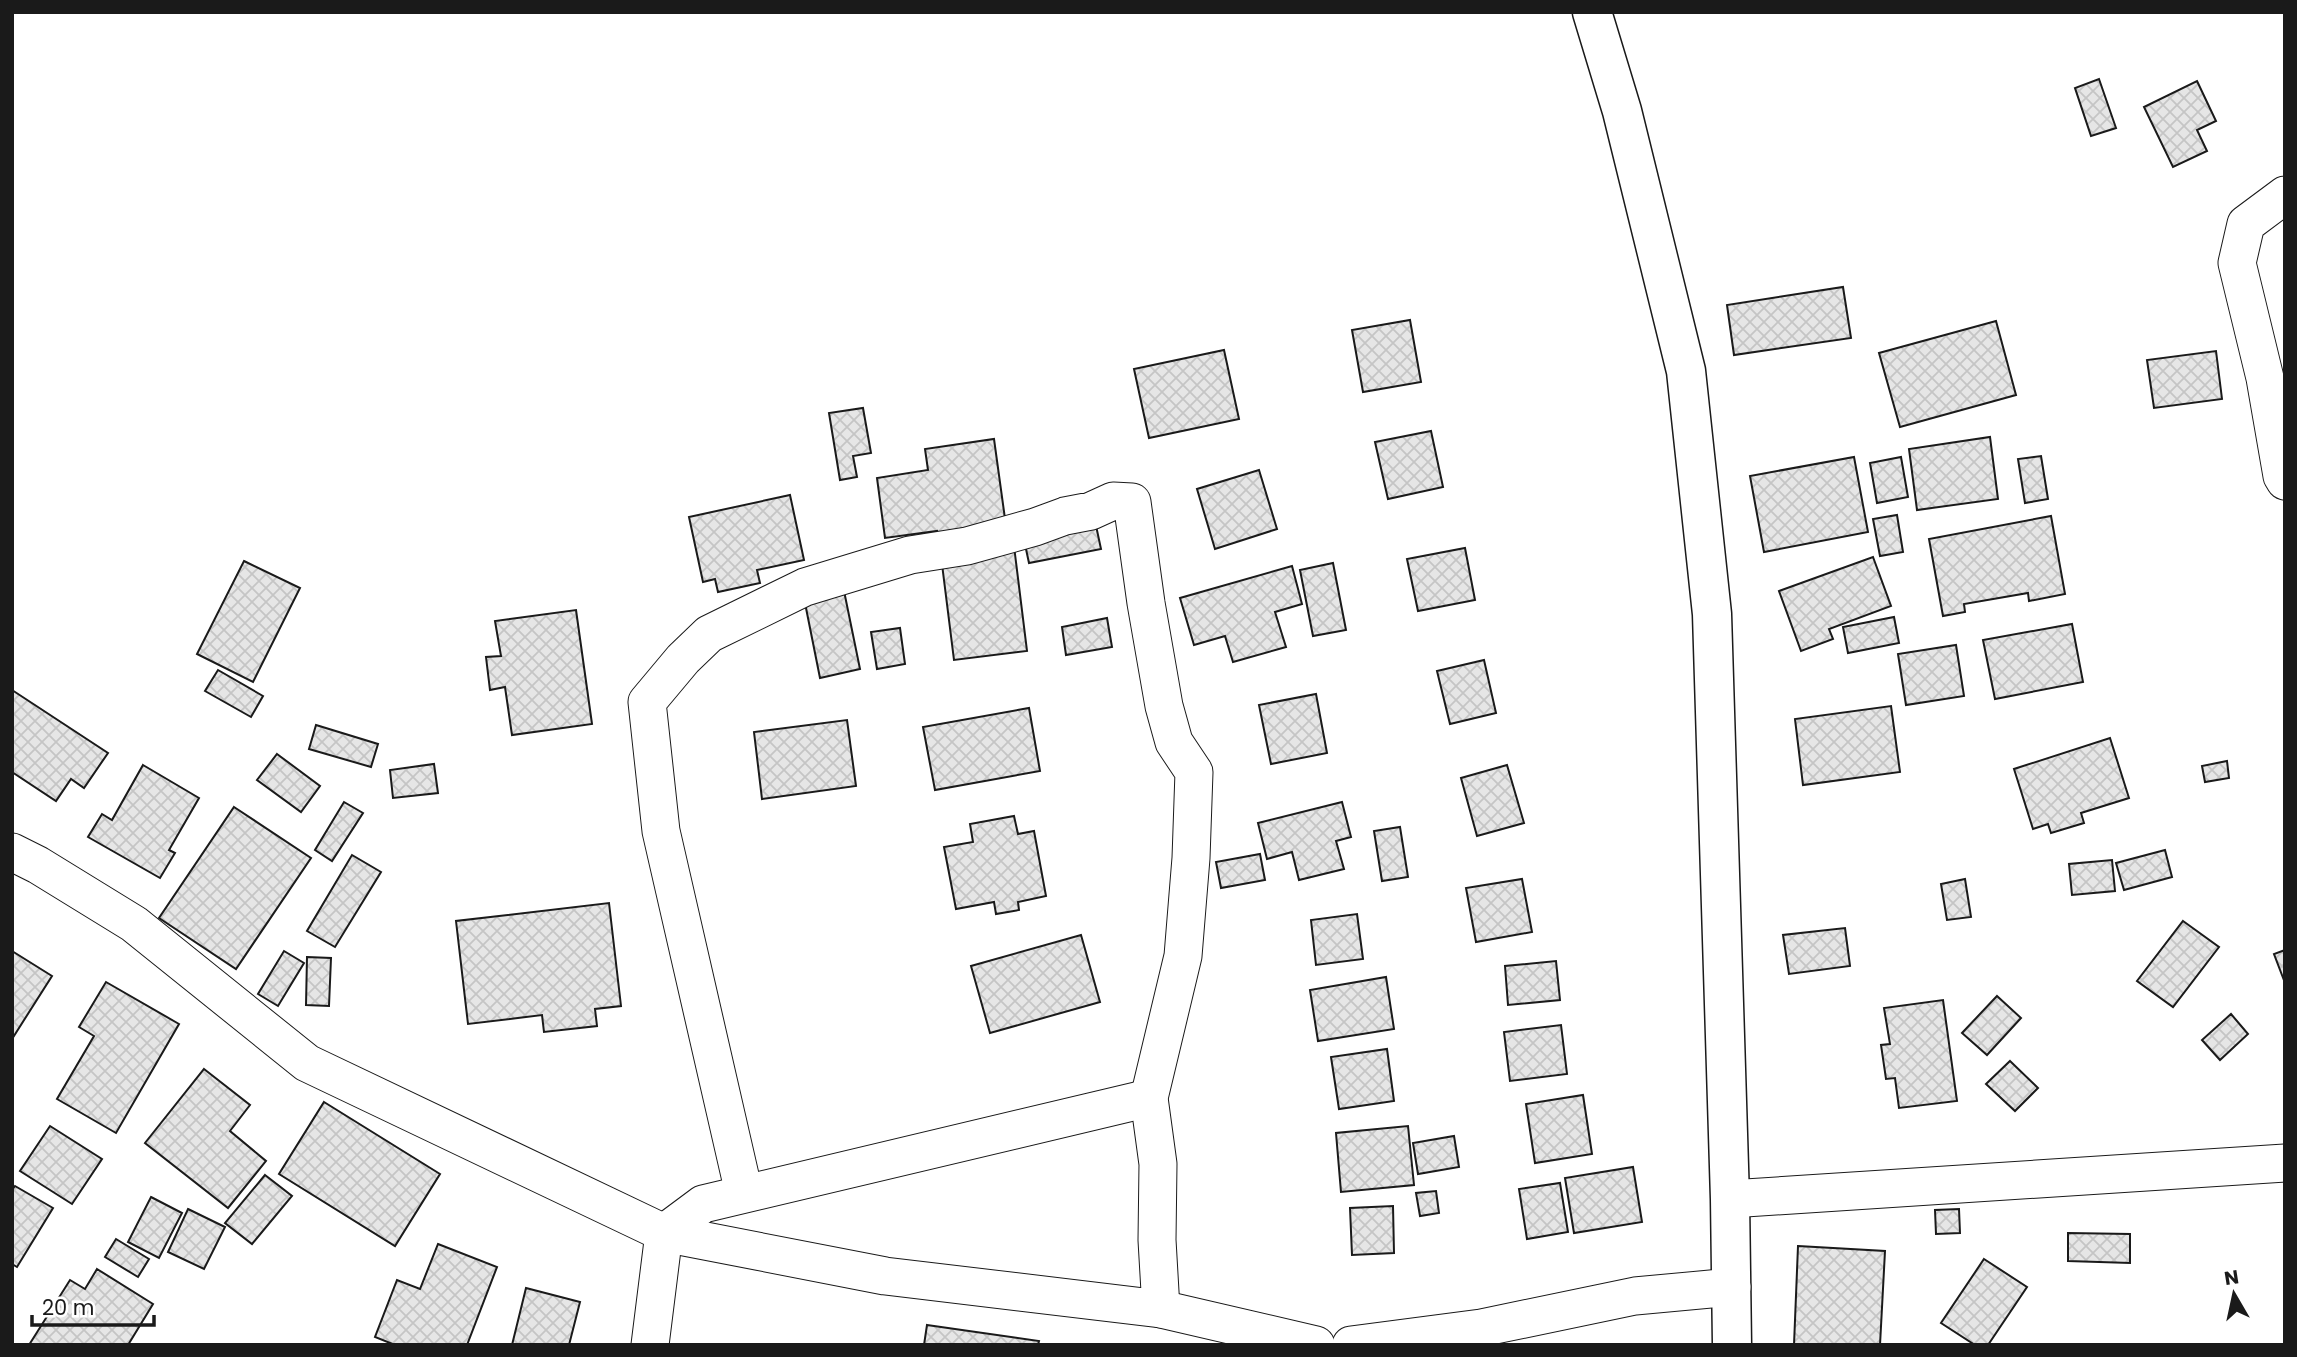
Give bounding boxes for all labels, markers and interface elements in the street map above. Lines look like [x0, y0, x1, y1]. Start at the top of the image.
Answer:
north arrow [2199, 1259, 2269, 1329]
text: N [2222, 1263, 2241, 1292]
scale bar [32, 1284, 154, 1328]
text: 20 m [42, 1293, 95, 1322]

